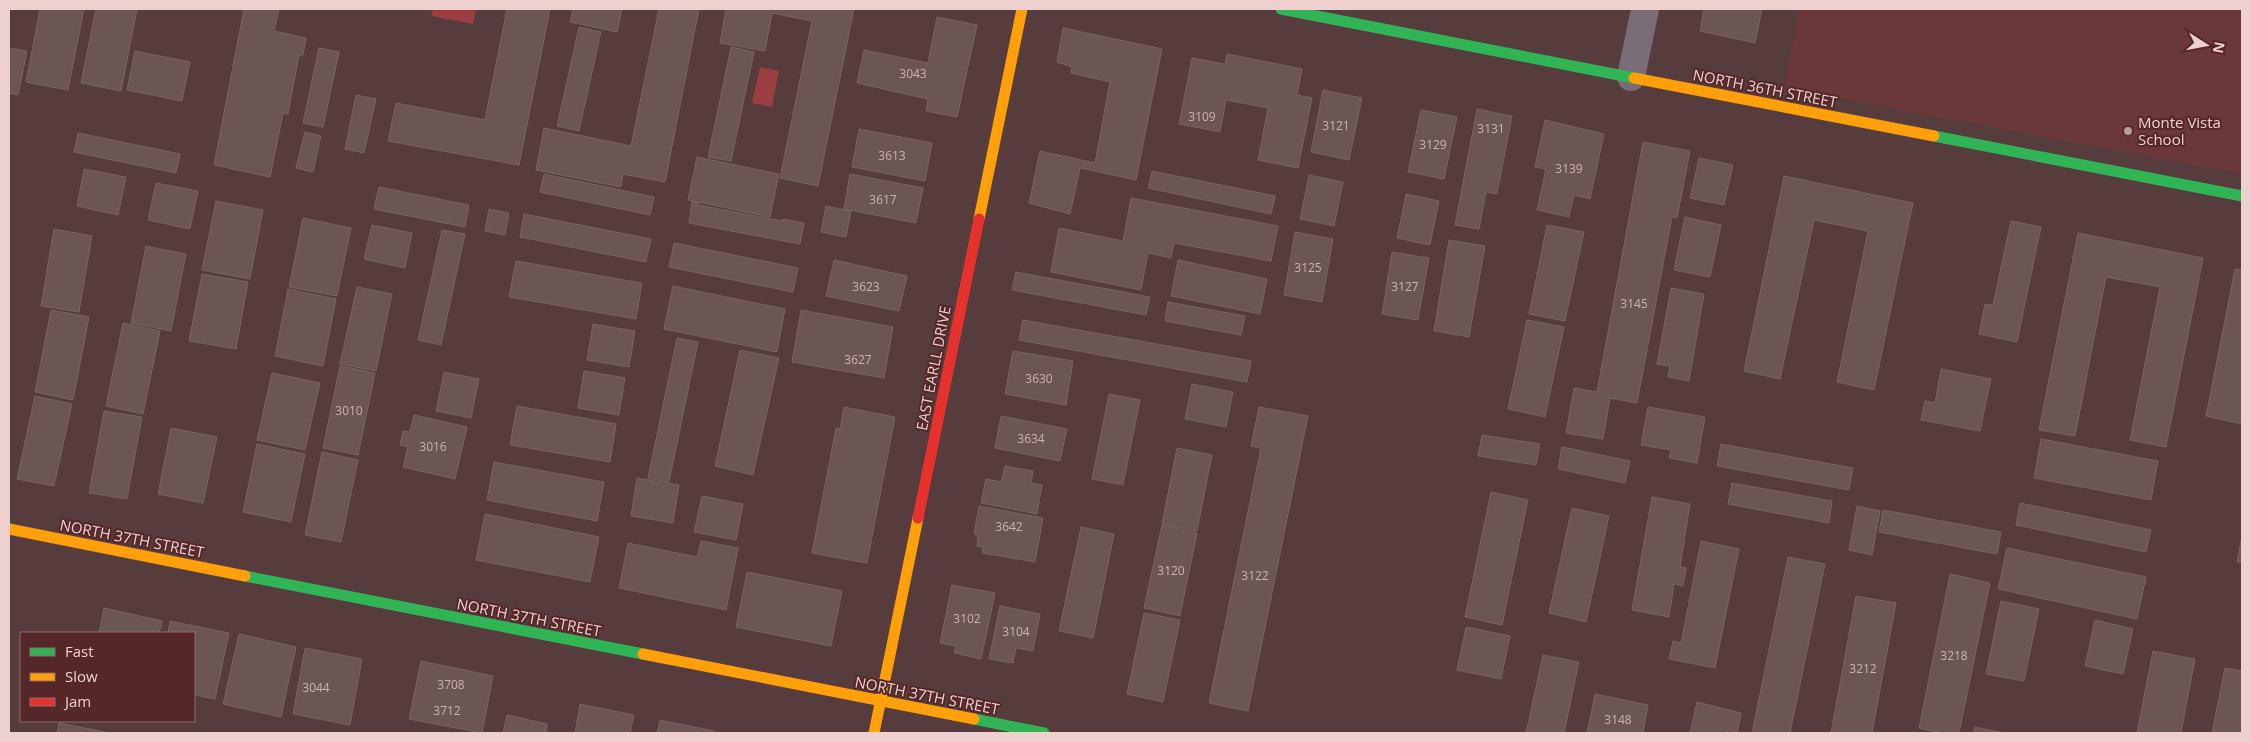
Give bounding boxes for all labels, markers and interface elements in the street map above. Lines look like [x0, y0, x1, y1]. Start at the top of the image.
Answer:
north arrow [2181, 20, 2231, 70]
text: N [2209, 40, 2230, 55]
street label: NORTH 36TH STREET [1691, 64, 1840, 112]
house number: 3043 [899, 65, 927, 82]
house number: 3109 [1188, 108, 1216, 125]
place label: Monte Vista School [2138, 112, 2221, 149]
house number: 3121 [1322, 117, 1350, 134]
house number: 3131 [1477, 120, 1505, 137]
marker: Monte Vista School [2122, 125, 2134, 137]
house number: 3129 [1419, 136, 1447, 153]
house number: 3613 [878, 147, 906, 164]
house number: 3139 [1555, 160, 1583, 177]
house number: 3617 [869, 191, 897, 208]
house number: 3125 [1294, 259, 1322, 276]
house number: 3623 [852, 278, 880, 295]
house number: 3127 [1391, 278, 1419, 295]
house number: 3145 [1620, 295, 1648, 312]
street label: EAST EARLL DRIVE [911, 304, 955, 432]
house number: 3627 [844, 351, 872, 368]
house number: 3630 [1025, 370, 1053, 387]
house number: 3010 [335, 402, 363, 419]
house number: 3634 [1017, 430, 1045, 447]
house number: 3016 [419, 438, 447, 455]
street label: NORTH 37TH STREET [58, 514, 207, 562]
house number: 3642 [995, 518, 1023, 535]
house number: 3120 [1157, 562, 1185, 579]
house number: 3122 [1241, 567, 1269, 584]
street label: NORTH 37TH STREET [455, 593, 604, 641]
house number: 3102 [953, 610, 981, 627]
house number: 3104 [1002, 623, 1030, 640]
legend [20, 632, 195, 722]
text: Fast [65, 641, 94, 661]
house number: 3218 [1940, 647, 1968, 664]
house number: 3212 [1849, 660, 1877, 677]
text: Slow [65, 666, 98, 686]
street label: NORTH 37TH STREET [853, 671, 1002, 719]
house number: 3708 [437, 676, 465, 693]
house number: 3044 [302, 679, 330, 696]
text: Jam [63, 691, 91, 711]
house number: 3712 [433, 702, 461, 719]
house number: 3148 [1604, 711, 1632, 728]

